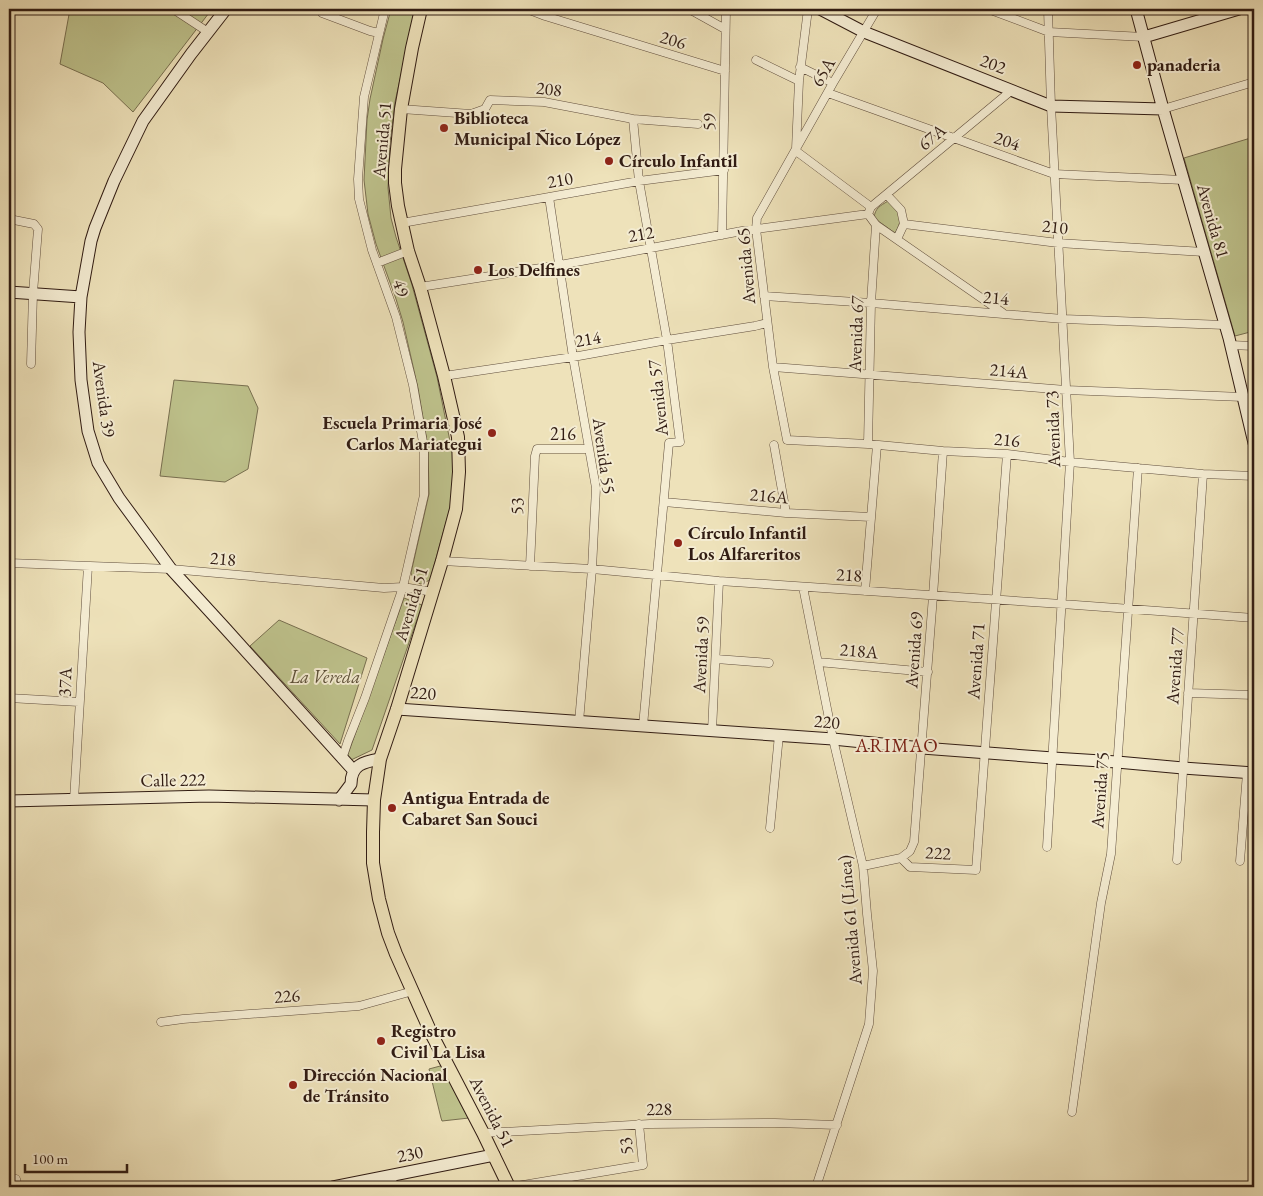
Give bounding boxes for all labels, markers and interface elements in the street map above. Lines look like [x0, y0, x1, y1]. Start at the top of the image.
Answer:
street label: 206 [657, 25, 689, 54]
street label: 202 [977, 48, 1010, 79]
street label: 65A [805, 53, 840, 90]
place label: panaderia [1147, 53, 1221, 76]
marker: panaderia [1131, 59, 1143, 71]
street label: 208 [535, 76, 563, 101]
street label: Avenida 51 [367, 101, 396, 180]
place label: Biblioteca Municipal Ñico López [454, 106, 621, 150]
street label: 59 [697, 113, 720, 131]
street label: 67A [913, 118, 951, 155]
marker: Biblioteca Municipal Ñico López [438, 122, 450, 134]
street label: 204 [991, 125, 1024, 156]
place label: Círculo Infantil [619, 149, 738, 172]
marker: Círculo Infantil [603, 155, 615, 167]
street label: 210 [545, 166, 575, 193]
street label: Avenida 81 [1192, 180, 1235, 261]
street label: 210 [1041, 214, 1070, 239]
street label: 212 [626, 220, 656, 247]
street label: Avenida 65 [731, 227, 760, 306]
place label: Los Delfines [488, 258, 580, 281]
marker: Los Delfines [472, 264, 484, 276]
street label: 49 [388, 276, 415, 300]
street label: 214 [982, 285, 1010, 310]
street label: Avenida 67 [843, 295, 868, 374]
street label: 214 [573, 325, 603, 352]
street label: 214A [989, 357, 1030, 384]
street label: Avenida 39 [88, 358, 121, 439]
street label: Avenida 57 [642, 358, 673, 438]
street label: Avenida 73 [1040, 390, 1065, 469]
place label: Escuela Primaria José Carlos Mariategui [323, 411, 483, 455]
street label: Avenida 55 [588, 415, 621, 496]
street label: 216 [550, 422, 576, 445]
marker: Escuela Primaria José Carlos Mariategui [486, 427, 498, 439]
street label: 216 [993, 427, 1021, 452]
street label: 216A [749, 482, 790, 509]
street label: 53 [505, 497, 528, 515]
place label: Círculo Infantil Los Alfareritos [688, 521, 807, 565]
marker: Círculo Infantil Los Alfareritos [672, 537, 684, 549]
street label: 218 [209, 546, 237, 571]
street label: 218 [835, 562, 863, 587]
street label: Avenida 51 [388, 564, 433, 645]
street label: Avenida 69 [899, 611, 928, 690]
street label: Avenida 59 [687, 616, 714, 695]
street label: Avenida 71 [961, 622, 990, 701]
street label: Avenida 77 [1160, 627, 1189, 706]
street label: 218A [839, 637, 880, 664]
park label: La Vereda [289, 665, 360, 688]
street label: 37A [52, 666, 77, 697]
street label: 220 [409, 680, 437, 705]
street label: 220 [813, 709, 841, 734]
district label: ARIMAO [854, 733, 939, 758]
street label: Avenida 75 [1085, 751, 1114, 830]
street label: Calle 222 [140, 767, 206, 792]
place label: Antigua Entrada de Cabaret San Souci [401, 786, 550, 830]
marker: Antigua Entrada de Cabaret San Souci [386, 802, 398, 814]
street label: 222 [924, 840, 952, 865]
street label: Avenida 61 (Línea) [832, 854, 867, 987]
street label: 226 [273, 983, 301, 1008]
place label: Registro Civil La Lisa [391, 1019, 486, 1063]
marker: Registro Civil La Lisa [375, 1035, 387, 1047]
place label: Dirección Nacional de Tránsito [303, 1063, 447, 1107]
street label: Avenida 51 [464, 1071, 520, 1151]
marker: Dirección Nacional de Tránsito [287, 1079, 299, 1091]
street label: 228 [646, 1097, 672, 1120]
street label: 53 [613, 1136, 638, 1156]
street label: 230 [395, 1139, 425, 1167]
scale bar [25, 1141, 128, 1173]
text: 100 m [32, 1149, 69, 1168]

